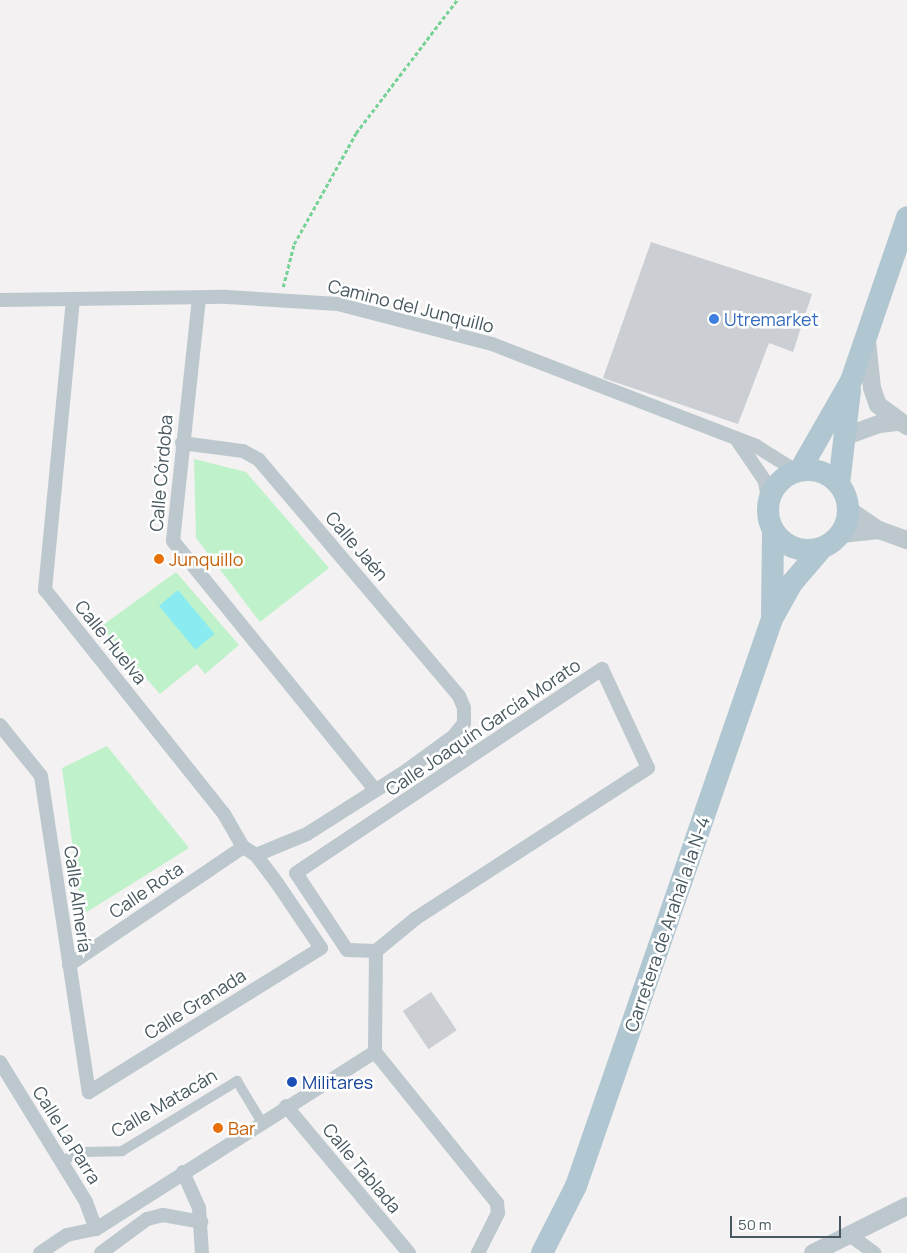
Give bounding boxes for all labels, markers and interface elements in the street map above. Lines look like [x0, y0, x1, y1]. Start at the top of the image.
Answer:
street label: Camino del Junquillo [326, 275, 496, 337]
place label: Utremarket [724, 308, 819, 330]
marker: Utremarket [708, 313, 720, 325]
street label: Calle Córdoba [145, 414, 177, 532]
street label: Calle Jaén [321, 507, 393, 585]
place label: Junquillo [169, 548, 243, 570]
marker: Junquillo [153, 553, 165, 565]
street label: Calle Huelva [71, 596, 151, 688]
street label: Calle Joaquín García Morato [382, 654, 584, 800]
street label: Carretera de Arahal a la N-4 [620, 814, 714, 1034]
street label: Calle Almería [60, 844, 96, 954]
street label: Calle Rota [105, 857, 187, 923]
street label: Calle Granada [140, 964, 250, 1044]
street label: Calle Matacán [107, 1064, 221, 1142]
place label: Militares [302, 1071, 373, 1093]
marker: Militares [286, 1076, 298, 1088]
street label: Calle La Parra [28, 1082, 106, 1188]
place label: Bar [228, 1117, 256, 1139]
street label: Calle Tablada [318, 1119, 406, 1217]
marker: Bar [212, 1122, 224, 1134]
scale bar [732, 1206, 843, 1238]
text: 50 m [738, 1214, 772, 1235]

